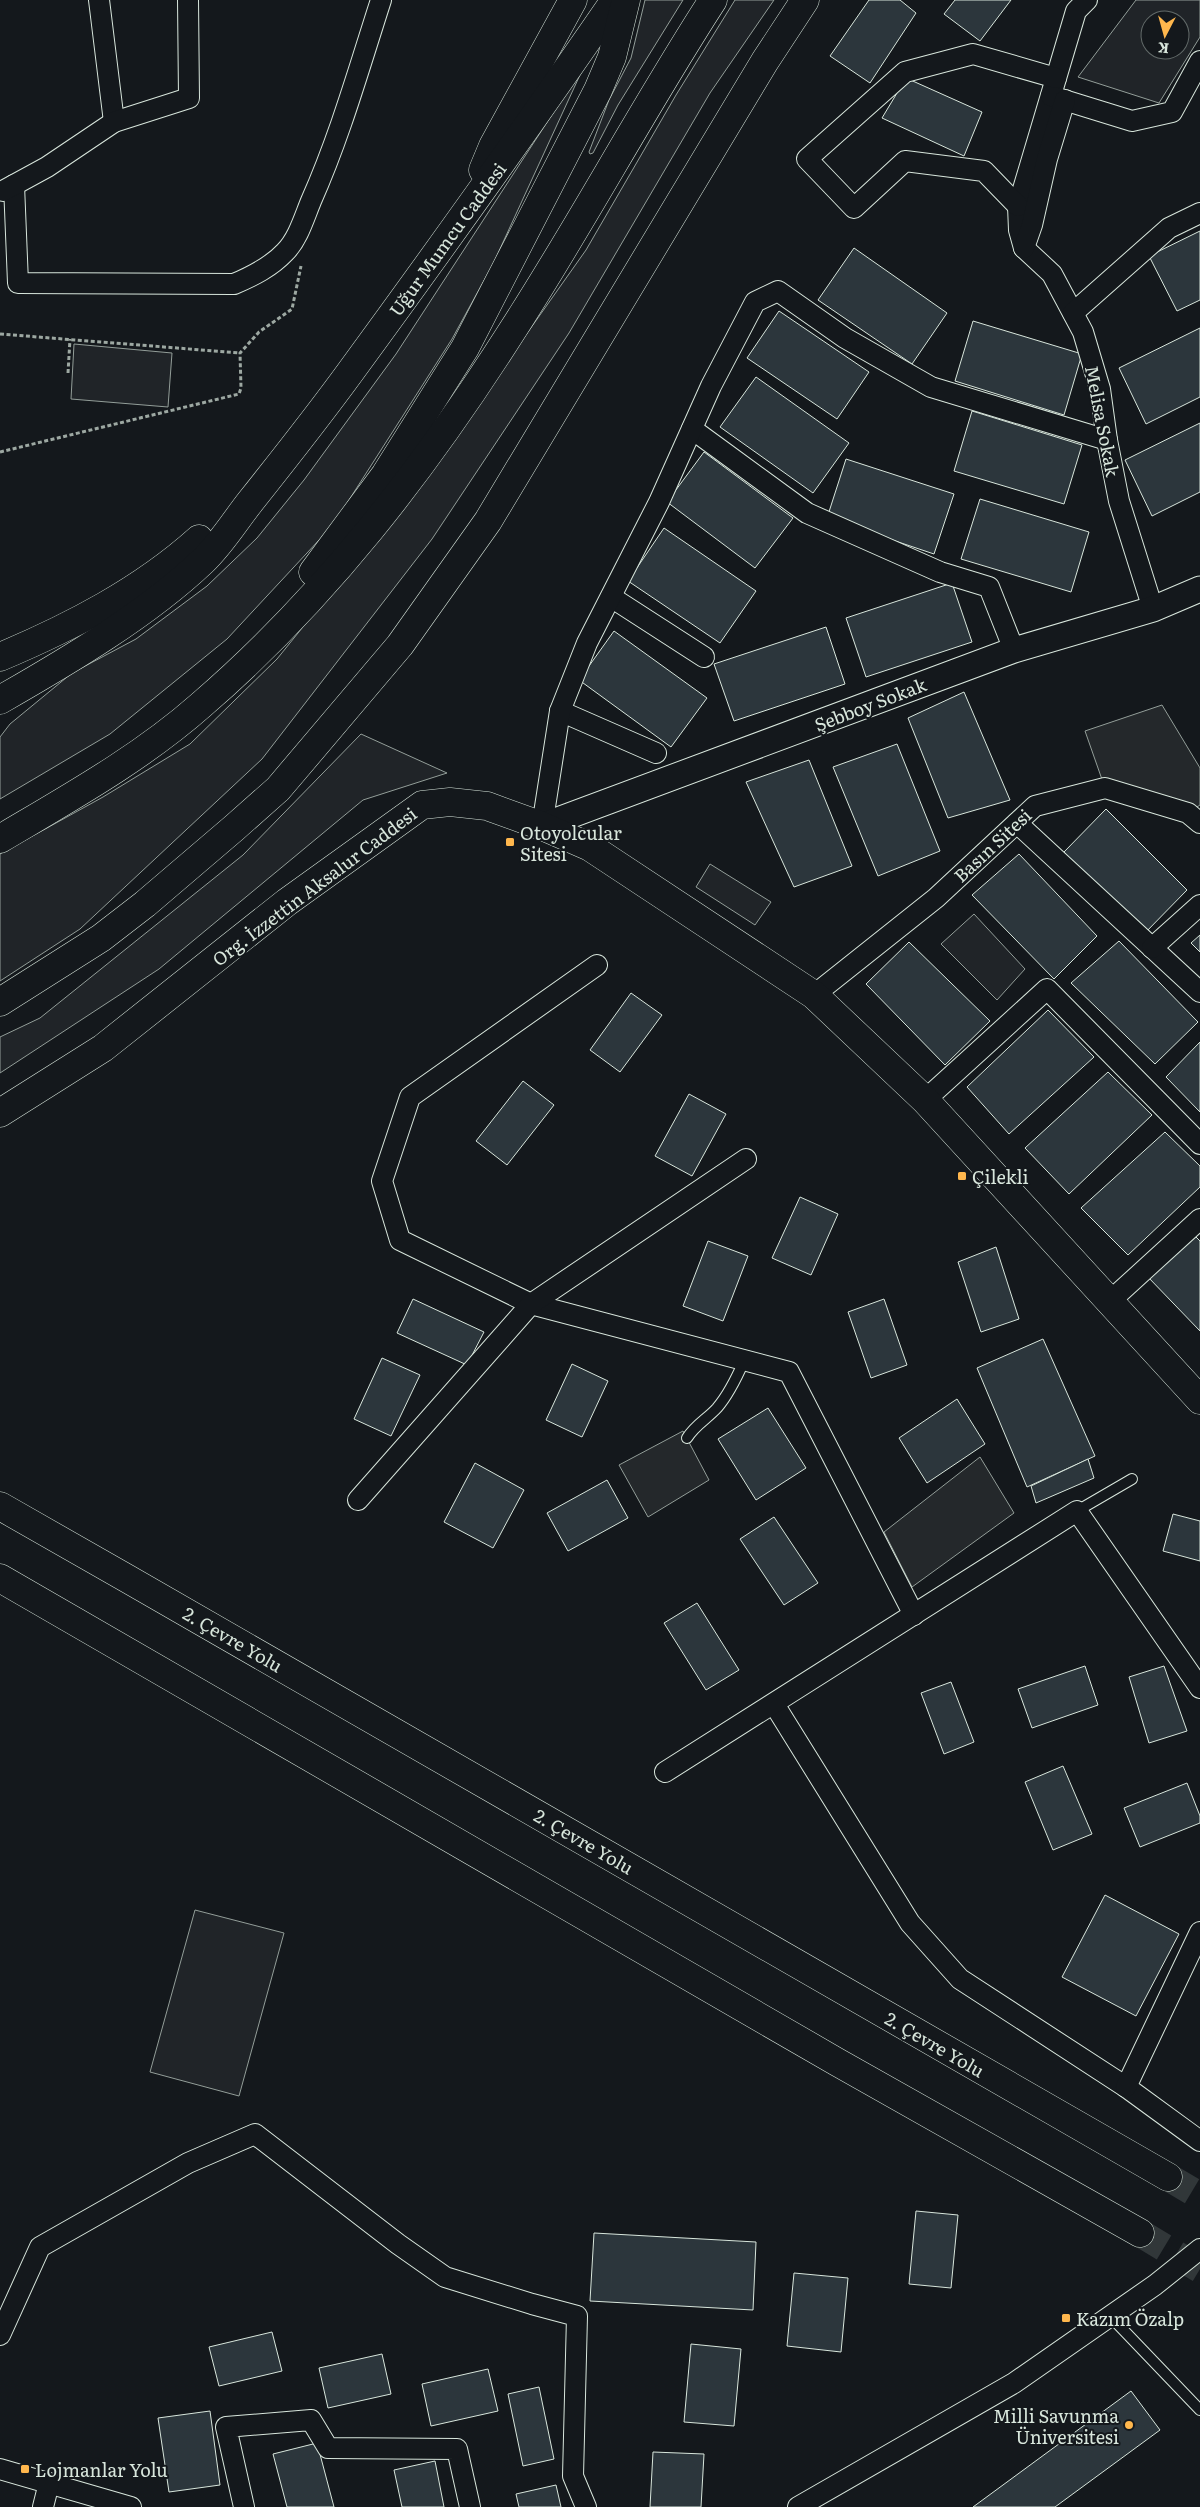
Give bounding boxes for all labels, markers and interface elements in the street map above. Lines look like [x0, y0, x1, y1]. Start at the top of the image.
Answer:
north arrow [1140, 10, 1190, 60]
text: K [1157, 38, 1170, 59]
street label: Uğur Mumcu Caddesi [382, 157, 512, 321]
street label: Melisa Sokak [1079, 363, 1127, 480]
street label: Şebboy Sokak [810, 670, 931, 738]
street label: Org. İzzettin Aksalur Caddesi [206, 800, 422, 972]
street label: Basın Sitesi [947, 802, 1037, 888]
place label: Otoyolcular Sitesi [520, 819, 622, 867]
marker: Otoyolcular Sitesi [504, 836, 516, 848]
place label: Çilekli [972, 1163, 1028, 1190]
marker: Çilekli [956, 1170, 968, 1182]
street label: 2. Çevre Yolu [178, 1600, 288, 1678]
street label: 2. Çevre Yolu [529, 1802, 639, 1880]
street label: 2. Çevre Yolu [880, 2005, 990, 2083]
place label: Kazım Özalp [1076, 2305, 1184, 2332]
marker: Kazım Özalp [1060, 2312, 1072, 2324]
place label: Milli Savunma Üniversitesi [993, 2402, 1119, 2450]
marker: Milli Savunma Üniversitesi [1123, 2419, 1135, 2431]
place label: Lojmanlar Yolu [35, 2456, 168, 2483]
marker: Lojmanlar Yolu [19, 2463, 31, 2475]

